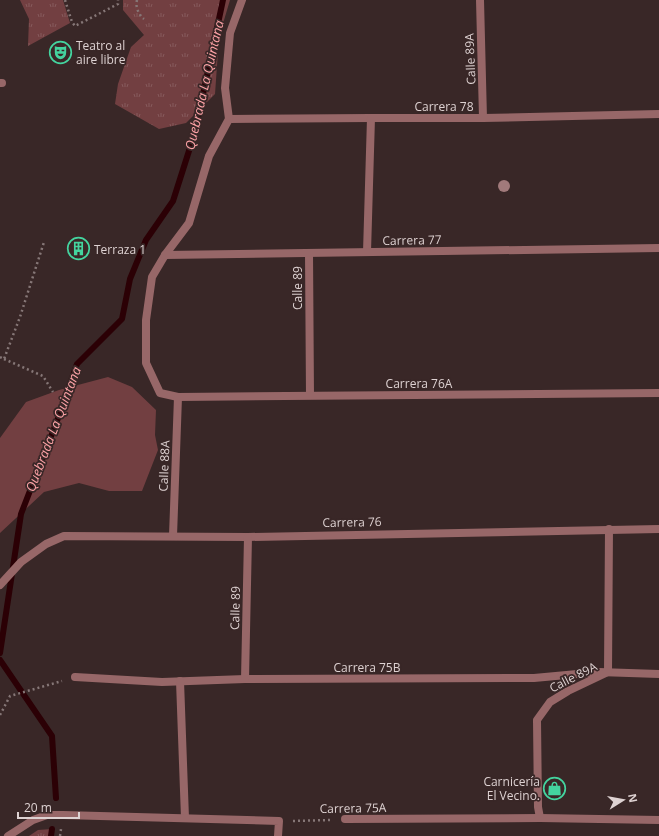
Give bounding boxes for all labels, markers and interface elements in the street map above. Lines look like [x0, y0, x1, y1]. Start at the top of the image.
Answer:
water label: Quebrada La Quintana [180, 18, 228, 152]
street label: Calle 89A [461, 33, 479, 85]
place label: Teatro al aire libre [76, 37, 126, 68]
theatre icon: Teatro al aire libre [48, 39, 74, 65]
street label: Carrera 78 [414, 98, 474, 115]
street label: Carrera 77 [382, 231, 442, 249]
building icon: Terraza 1 [65, 236, 91, 262]
place label: Terraza 1 [94, 241, 146, 258]
street label: Calle 89 [289, 266, 306, 310]
water label: Quebrada La Quintana [21, 363, 85, 494]
street label: Carrera 76A [386, 375, 453, 392]
street label: Calle 88A [155, 440, 173, 492]
street label: Carrera 76 [322, 513, 382, 531]
street label: Calle 89 [226, 586, 244, 630]
street label: Calle 89A [546, 658, 600, 696]
street label: Carrera 75B [334, 659, 401, 676]
place label: Carnicería El Vecino. [483, 773, 540, 804]
shop icon: Carnicería El Vecino. [542, 775, 568, 801]
north arrow [603, 780, 643, 820]
text: N [625, 792, 642, 804]
scale bar [18, 794, 79, 820]
text: 20 m [24, 799, 52, 816]
street label: Carrera 75A [319, 799, 387, 817]

